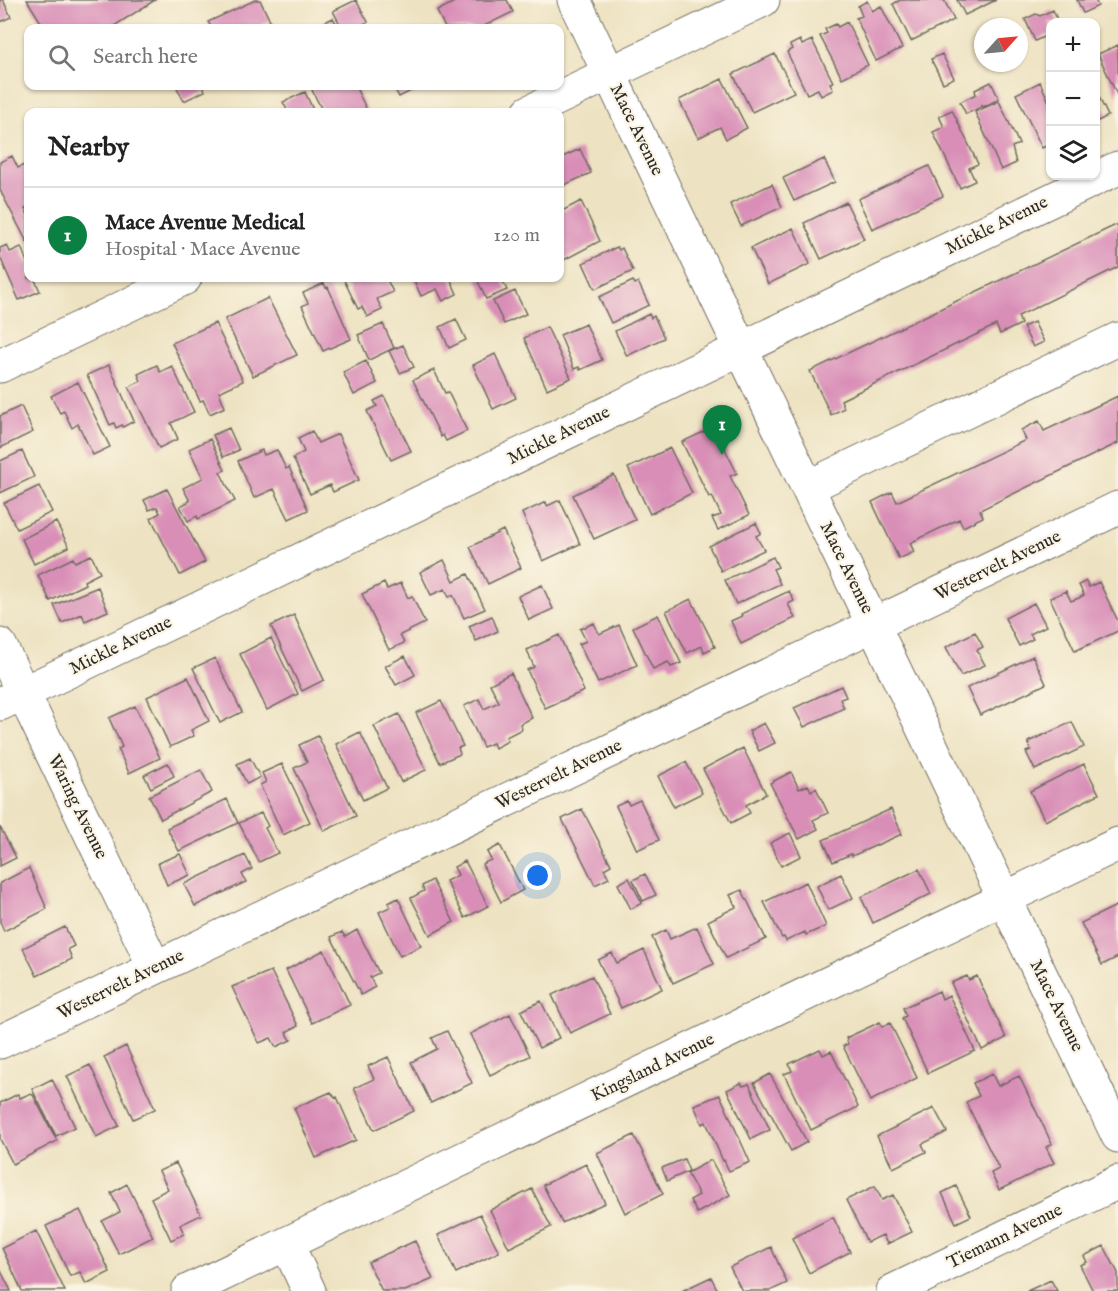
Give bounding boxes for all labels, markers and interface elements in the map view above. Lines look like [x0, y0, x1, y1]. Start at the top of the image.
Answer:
north arrow [974, 18, 1028, 72]
map controls [1046, 18, 1100, 180]
button: + [1046, 18, 1100, 72]
search box [24, 24, 564, 90]
icon: search [45, 41, 78, 74]
text: Search here [93, 43, 198, 71]
button: − [1046, 72, 1100, 126]
street label: Mace Avenue [604, 80, 668, 180]
button: layers [1046, 126, 1100, 180]
text: Nearby [48, 131, 129, 164]
street label: Mickle Avenue [942, 191, 1052, 261]
text: Mace Avenue Medical [105, 209, 305, 237]
text: 1 [64, 223, 71, 248]
text: 120 m [494, 223, 540, 248]
text: Hospital · Mace Avenue [105, 237, 301, 262]
street label: Mickle Avenue [504, 401, 614, 471]
pin: 1 [702, 406, 742, 455]
street label: Mace Avenue [814, 518, 878, 618]
street label: Westervelt Avenue [931, 525, 1065, 607]
street label: Mickle Avenue [66, 611, 176, 681]
street label: Westervelt Avenue [492, 734, 626, 816]
street label: Waring Avenue [42, 751, 112, 863]
your location [523, 861, 552, 890]
street label: Westervelt Avenue [54, 944, 188, 1026]
street label: Mace Avenue [1024, 956, 1088, 1056]
street label: Kingsland Avenue [588, 1028, 718, 1108]
street label: Tiemann Avenue [943, 1199, 1067, 1275]

